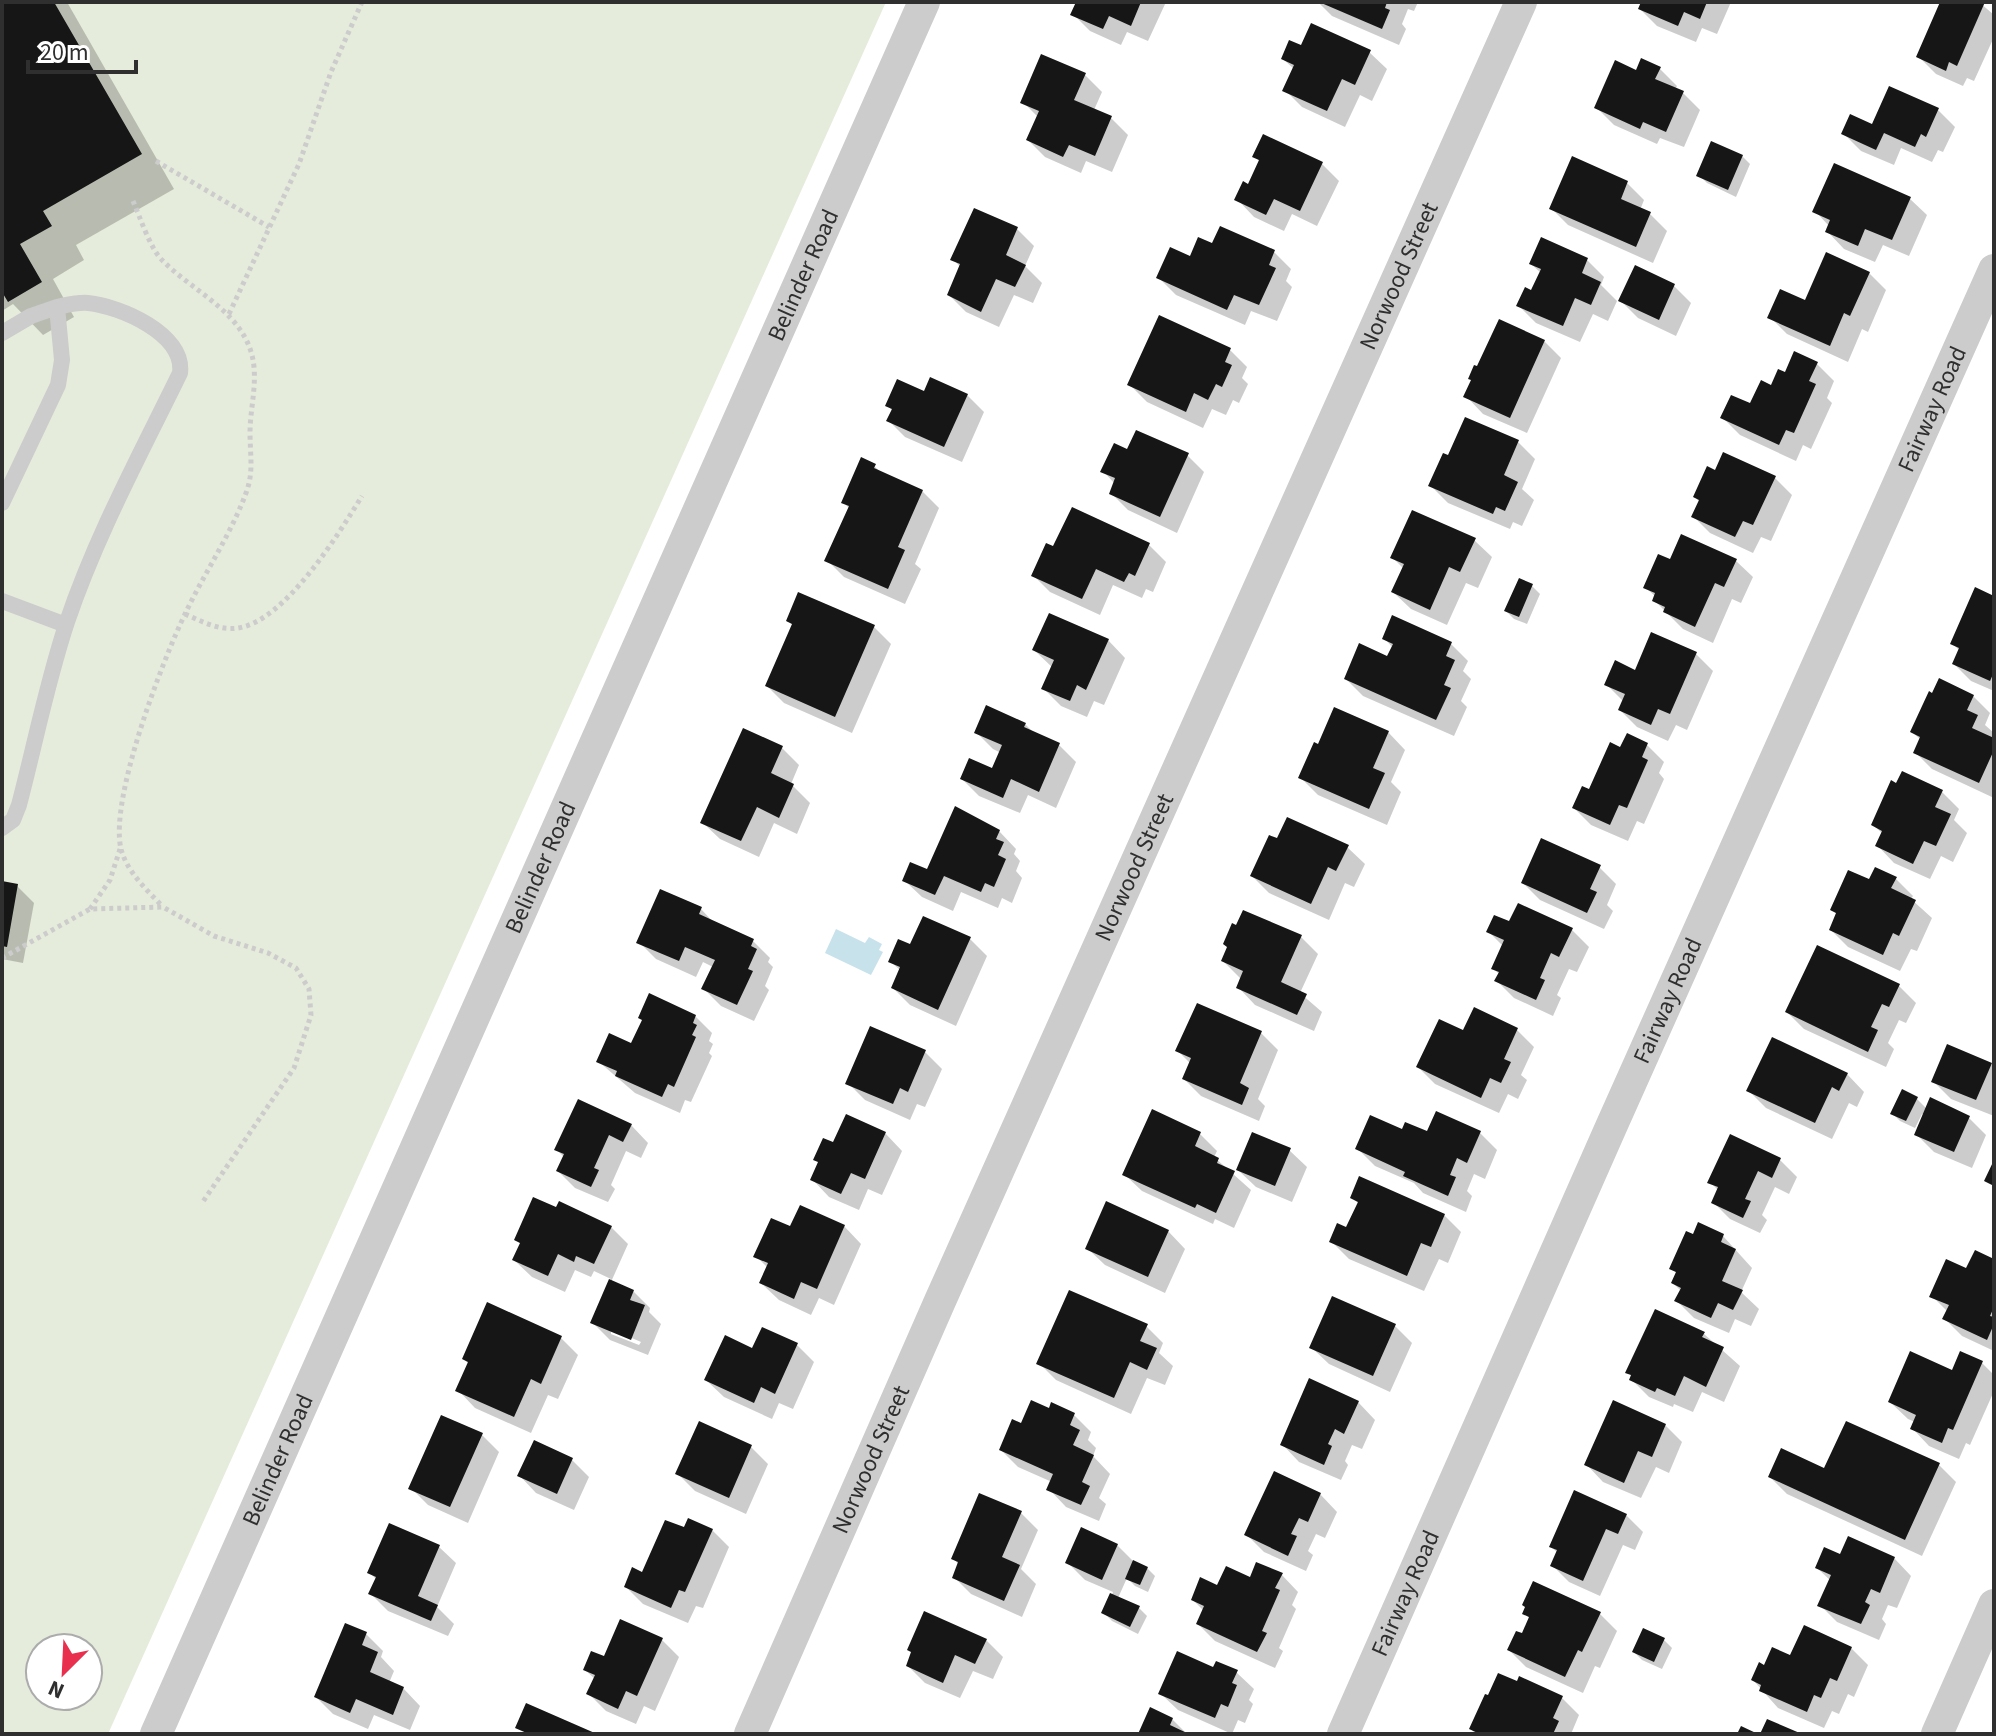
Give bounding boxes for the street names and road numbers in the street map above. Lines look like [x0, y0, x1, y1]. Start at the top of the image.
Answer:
street label: Norwood Street [1350, 196, 1447, 355]
street label: Belinder Road [758, 203, 848, 347]
street label: Fairway Road [1888, 340, 1975, 478]
street label: Norwood Street [1086, 788, 1182, 947]
street label: Belinder Road [496, 796, 585, 939]
street label: Fairway Road [1624, 932, 1711, 1069]
street label: Norwood Street [823, 1380, 918, 1539]
street label: Belinder Road [233, 1388, 322, 1531]
street label: Fairway Road [1362, 1524, 1448, 1662]

